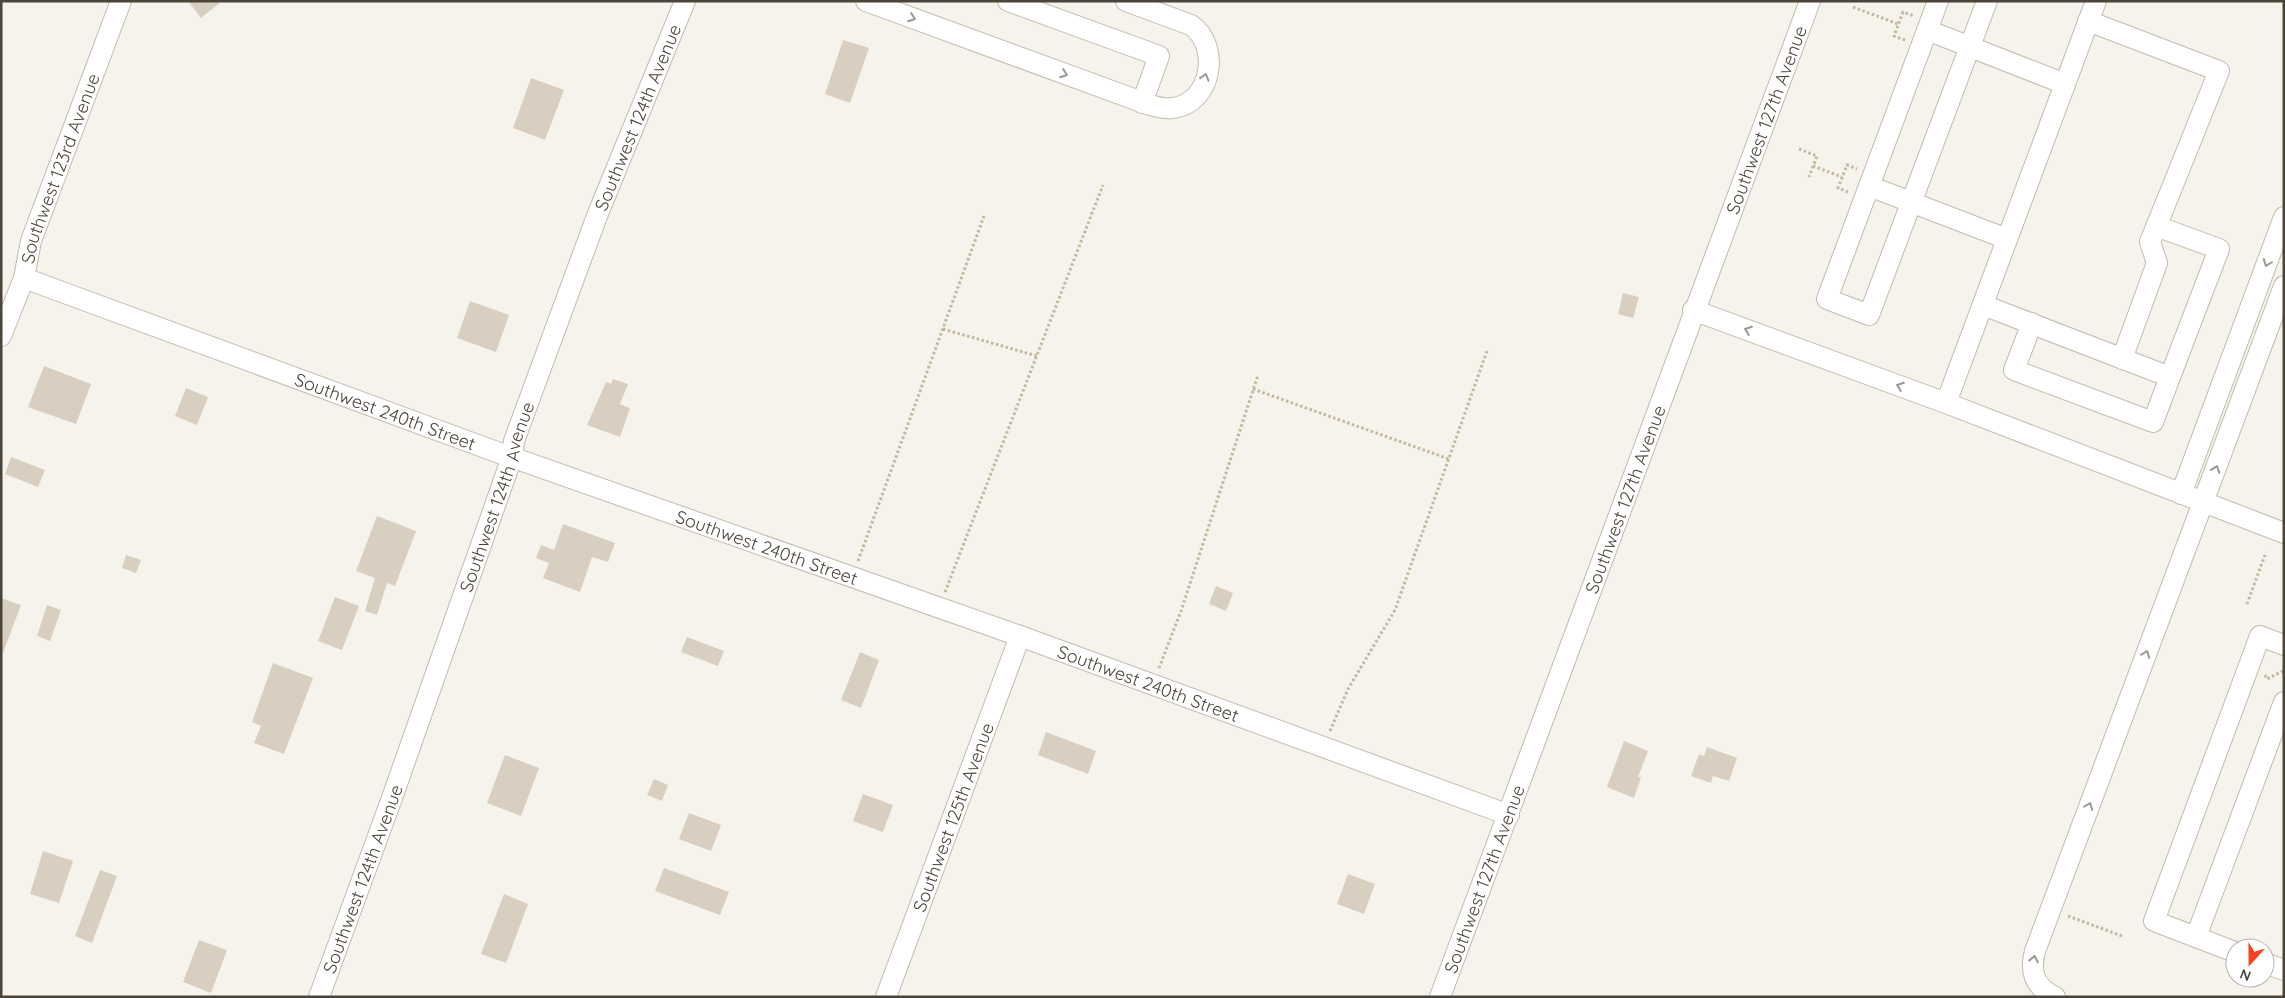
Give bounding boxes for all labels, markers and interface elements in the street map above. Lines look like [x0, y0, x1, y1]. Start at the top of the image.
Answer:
one-way arrow [907, 12, 915, 22]
street label: Southwest 124th Avenue [589, 21, 686, 214]
street label: Southwest 127th Avenue [1720, 22, 1811, 217]
one-way arrow [1059, 68, 1068, 78]
street label: Southwest 123rd Avenue [16, 70, 104, 265]
one-way arrow [1200, 73, 1210, 82]
one-way arrow [2262, 258, 2273, 267]
one-way arrow [1744, 326, 1753, 336]
street label: Southwest 240th Street [292, 367, 479, 455]
one-way arrow [1897, 382, 1905, 392]
street label: Southwest 124th Avenue [454, 398, 539, 595]
street label: Southwest 127th Avenue [1579, 402, 1670, 597]
one-way arrow [2210, 465, 2220, 474]
street label: Southwest 240th Street [673, 504, 861, 590]
street label: Southwest 240th Street [1055, 639, 1242, 727]
one-way arrow [2140, 650, 2151, 659]
street label: Southwest 125th Avenue [907, 719, 998, 915]
street label: Southwest 124th Avenue [317, 781, 407, 976]
street label: Southwest 127th Avenue [1438, 782, 1529, 976]
one-way arrow [2083, 802, 2093, 811]
north arrow [2225, 938, 2275, 988]
one-way arrow [2028, 954, 2038, 963]
text: N [2237, 965, 2253, 985]

